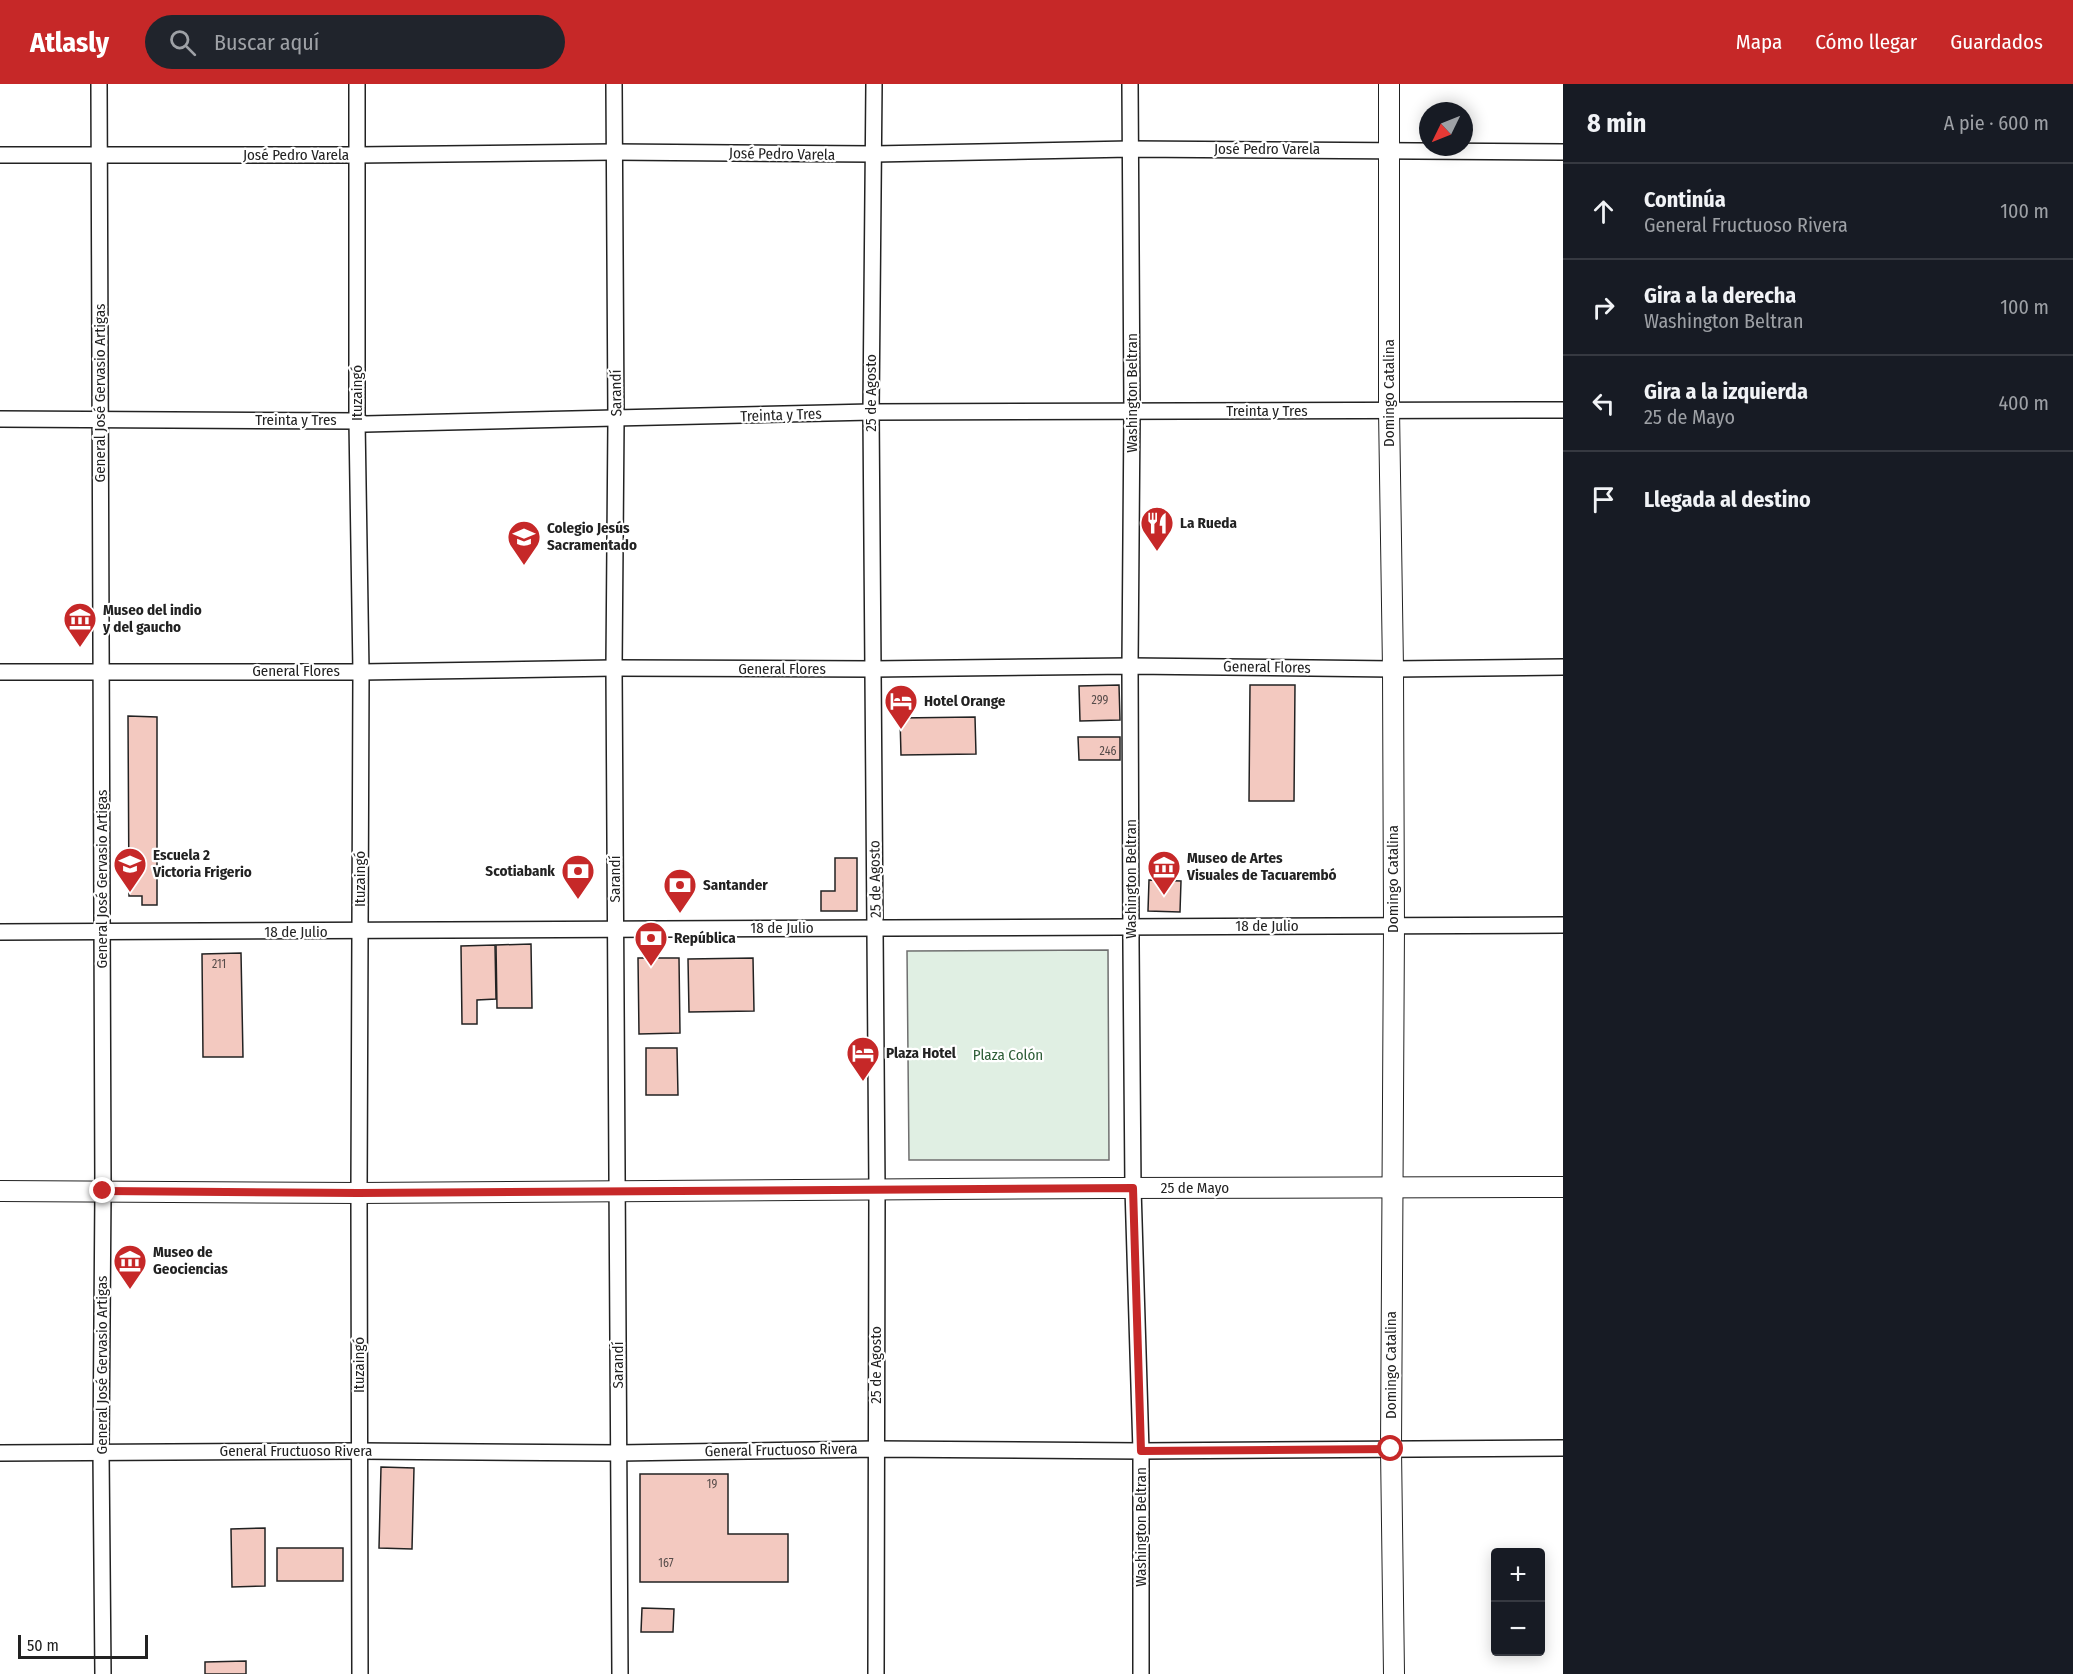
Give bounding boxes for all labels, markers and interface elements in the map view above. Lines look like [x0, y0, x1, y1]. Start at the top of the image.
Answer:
search box [145, 15, 565, 69]
text: Atlasly [30, 26, 109, 59]
icon: search [166, 26, 199, 59]
text: Buscar aquí [214, 29, 319, 56]
text: Mapa [1736, 29, 1782, 55]
text: Cómo llegar [1815, 29, 1917, 55]
text: Guardados [1950, 29, 2043, 55]
north arrow [1419, 102, 1473, 156]
text: 8 min [1587, 108, 1646, 139]
text: A pie · 600 m [1944, 111, 2049, 135]
street label: José Pedro Varela [1214, 140, 1320, 158]
street label: José Pedro Varela [729, 144, 835, 164]
street label: José Pedro Varela [243, 146, 349, 164]
text: Continúa [1644, 186, 1726, 213]
icon: ahead [1587, 195, 1620, 228]
text: 100 m [2000, 199, 2049, 223]
text: General Fructuoso Rivera [1644, 213, 1848, 237]
text: Gira a la derecha [1644, 282, 1796, 309]
icon: right [1587, 291, 1620, 324]
text: 100 m [2000, 295, 2049, 319]
street label: General José Gervasio Artigas [91, 304, 109, 482]
text: Washington Beltran [1644, 309, 1803, 333]
street label: Washington Beltran [1123, 333, 1141, 453]
street label: Domingo Catalina [1380, 339, 1398, 447]
street label: 25 de Agosto [862, 354, 880, 432]
street label: Ituzaingó [348, 365, 366, 421]
street label: Sarandí [607, 369, 625, 417]
text: Gira a la izquierda [1644, 378, 1808, 405]
icon: left [1587, 387, 1620, 420]
text: 400 m [1998, 391, 2049, 415]
street label: Treinta y Tres [1226, 402, 1308, 420]
street label: Treinta y Tres [740, 405, 822, 425]
text: 25 de Mayo [1644, 405, 1735, 429]
street label: Treinta y Tres [255, 411, 337, 429]
icon: arrive [1587, 483, 1620, 516]
text: Llegada al destino [1644, 486, 1811, 513]
restaurant icon: La Rueda [1139, 505, 1175, 552]
place label: La Rueda [1180, 514, 1237, 532]
school or university icon: Colegio Jesús Sacramentado [506, 519, 542, 566]
place label: Colegio Jesús Sacramentado [547, 519, 637, 554]
museum icon: Museo del indio y del gaucho [62, 601, 98, 648]
place label: Museo del indio y del gaucho [102, 601, 202, 636]
street label: General Flores [1223, 657, 1311, 677]
street label: General Flores [738, 660, 826, 678]
street label: General Flores [252, 662, 340, 680]
hotel icon: Hotel Orange [883, 683, 919, 730]
place label: Hotel Orange [924, 692, 1006, 710]
house number: 299 [1092, 693, 1109, 707]
house number: 246 [1100, 744, 1116, 758]
street label: General José Gervasio Artigas [93, 790, 111, 968]
street label: Washington Beltran [1122, 819, 1140, 939]
street label: Domingo Catalina [1384, 825, 1402, 933]
street label: 25 de Agosto [865, 840, 885, 918]
school or university icon: Escuela 2 Victoria Frigerio [112, 846, 148, 893]
place label: Escuela 2 Victoria Frigerio [152, 846, 252, 881]
museum icon: Museo de Artes Visuales de Tacuarembó [1146, 849, 1182, 896]
place label: Museo de Artes Visuales de Tacuarembó [1186, 849, 1337, 884]
street label: Ituzaingó [351, 851, 369, 907]
bank icon: Scotiabank [560, 853, 596, 900]
street label: Sarandí [606, 855, 624, 902]
place label: Scotiabank [485, 862, 555, 880]
bank icon: Santander [662, 867, 698, 914]
place label: Santander [703, 876, 768, 894]
street label: 18 de Julio [1235, 917, 1299, 935]
street label: 18 de Julio [750, 919, 814, 937]
bank icon: República [633, 920, 669, 967]
street label: 18 de Julio [264, 923, 328, 941]
place label: República [674, 929, 736, 947]
house number: 211 [212, 957, 226, 971]
hotel icon: Plaza Hotel [845, 1035, 881, 1082]
place label: Plaza Hotel [886, 1044, 957, 1062]
park label: Plaza Colón [973, 1046, 1043, 1064]
route end [89, 1177, 115, 1203]
street label: 25 de Mayo [1161, 1179, 1229, 1197]
museum icon: Museo de Geociencias [112, 1243, 148, 1290]
place label: Museo de Geociencias [153, 1243, 228, 1278]
street label: General José Gervasio Artigas [93, 1276, 111, 1454]
street label: Domingo Catalina [1382, 1311, 1400, 1419]
street label: 25 de Agosto [867, 1326, 885, 1404]
street label: Ituzaingó [350, 1337, 368, 1393]
street label: Sarandí [609, 1341, 627, 1388]
route start [1377, 1435, 1403, 1461]
street label: General Fructuoso Rivera [704, 1440, 858, 1460]
street label: General Fructuoso Rivera [220, 1442, 372, 1460]
street label: Washington Beltran [1132, 1467, 1150, 1587]
house number: 19 [707, 1477, 717, 1491]
map controls [1491, 1548, 1545, 1656]
button: + [1491, 1548, 1545, 1602]
house number: 167 [658, 1556, 674, 1570]
button: − [1491, 1602, 1545, 1656]
scale bar [18, 1632, 148, 1660]
text: 50 m [27, 1636, 59, 1655]

